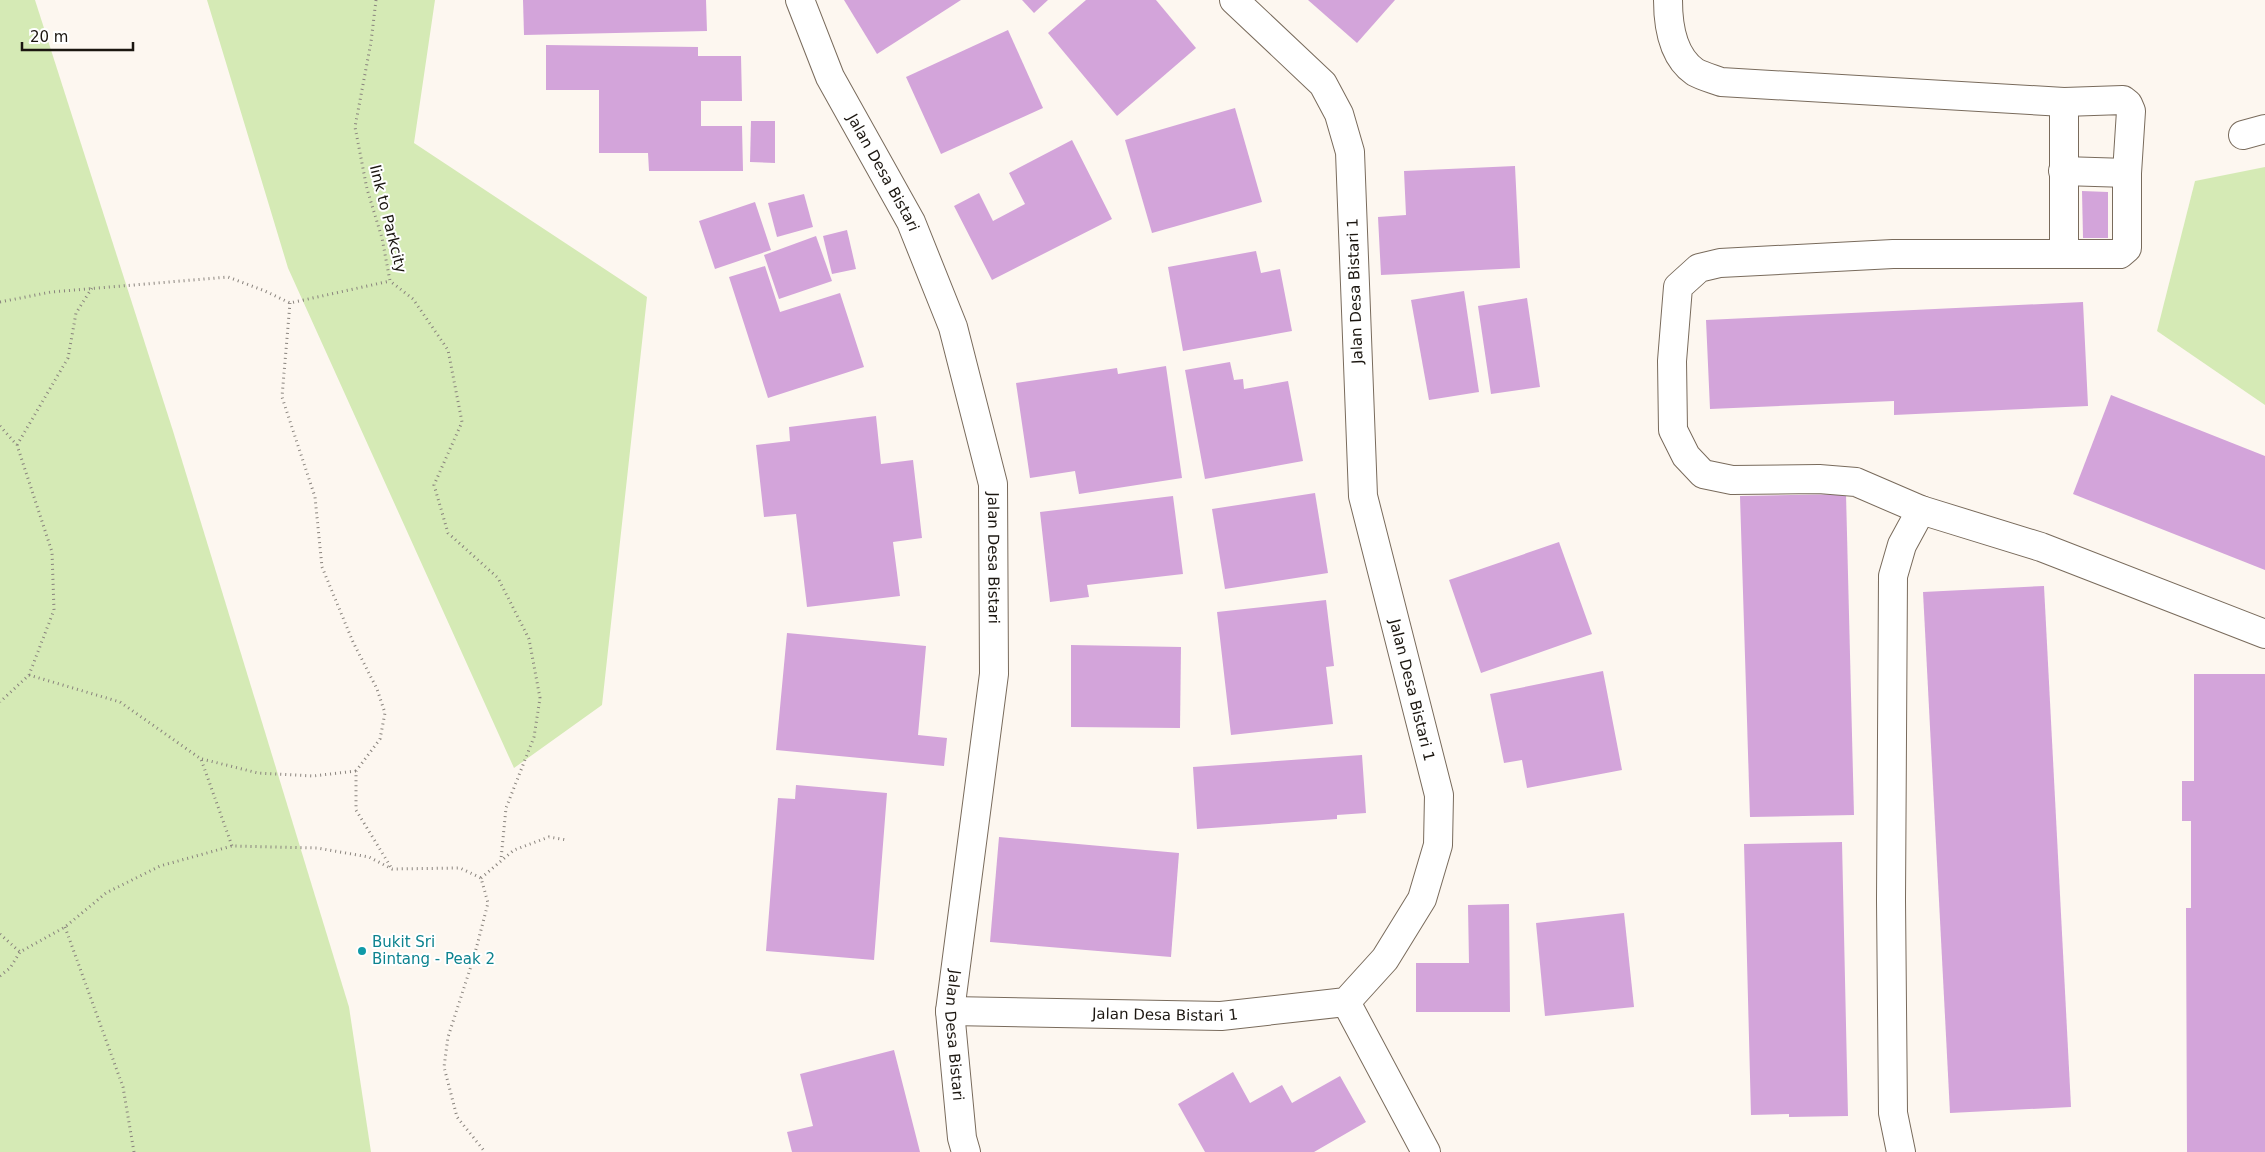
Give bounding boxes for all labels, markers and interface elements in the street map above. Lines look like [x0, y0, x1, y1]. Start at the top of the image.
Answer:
scale bar [22, 20, 134, 52]
text: 20 m [30, 28, 68, 46]
street label: Jalan Desa Bistari [843, 110, 923, 234]
street label: link to Parkcity [366, 163, 410, 275]
street label: Jalan Desa Bistari 1 [1343, 218, 1367, 365]
street label: Jalan Desa Bistari [984, 491, 1003, 624]
street label: Jalan Desa Bistari 1 [1385, 616, 1438, 763]
place label: Bukit Sri Bintang - Peak 2 [372, 933, 495, 968]
marker: Bukit Sri Bintang - Peak 2 [356, 945, 368, 957]
street label: Jalan Desa Bistari [941, 968, 967, 1102]
street label: Jalan Desa Bistari 1 [1091, 1005, 1239, 1025]

